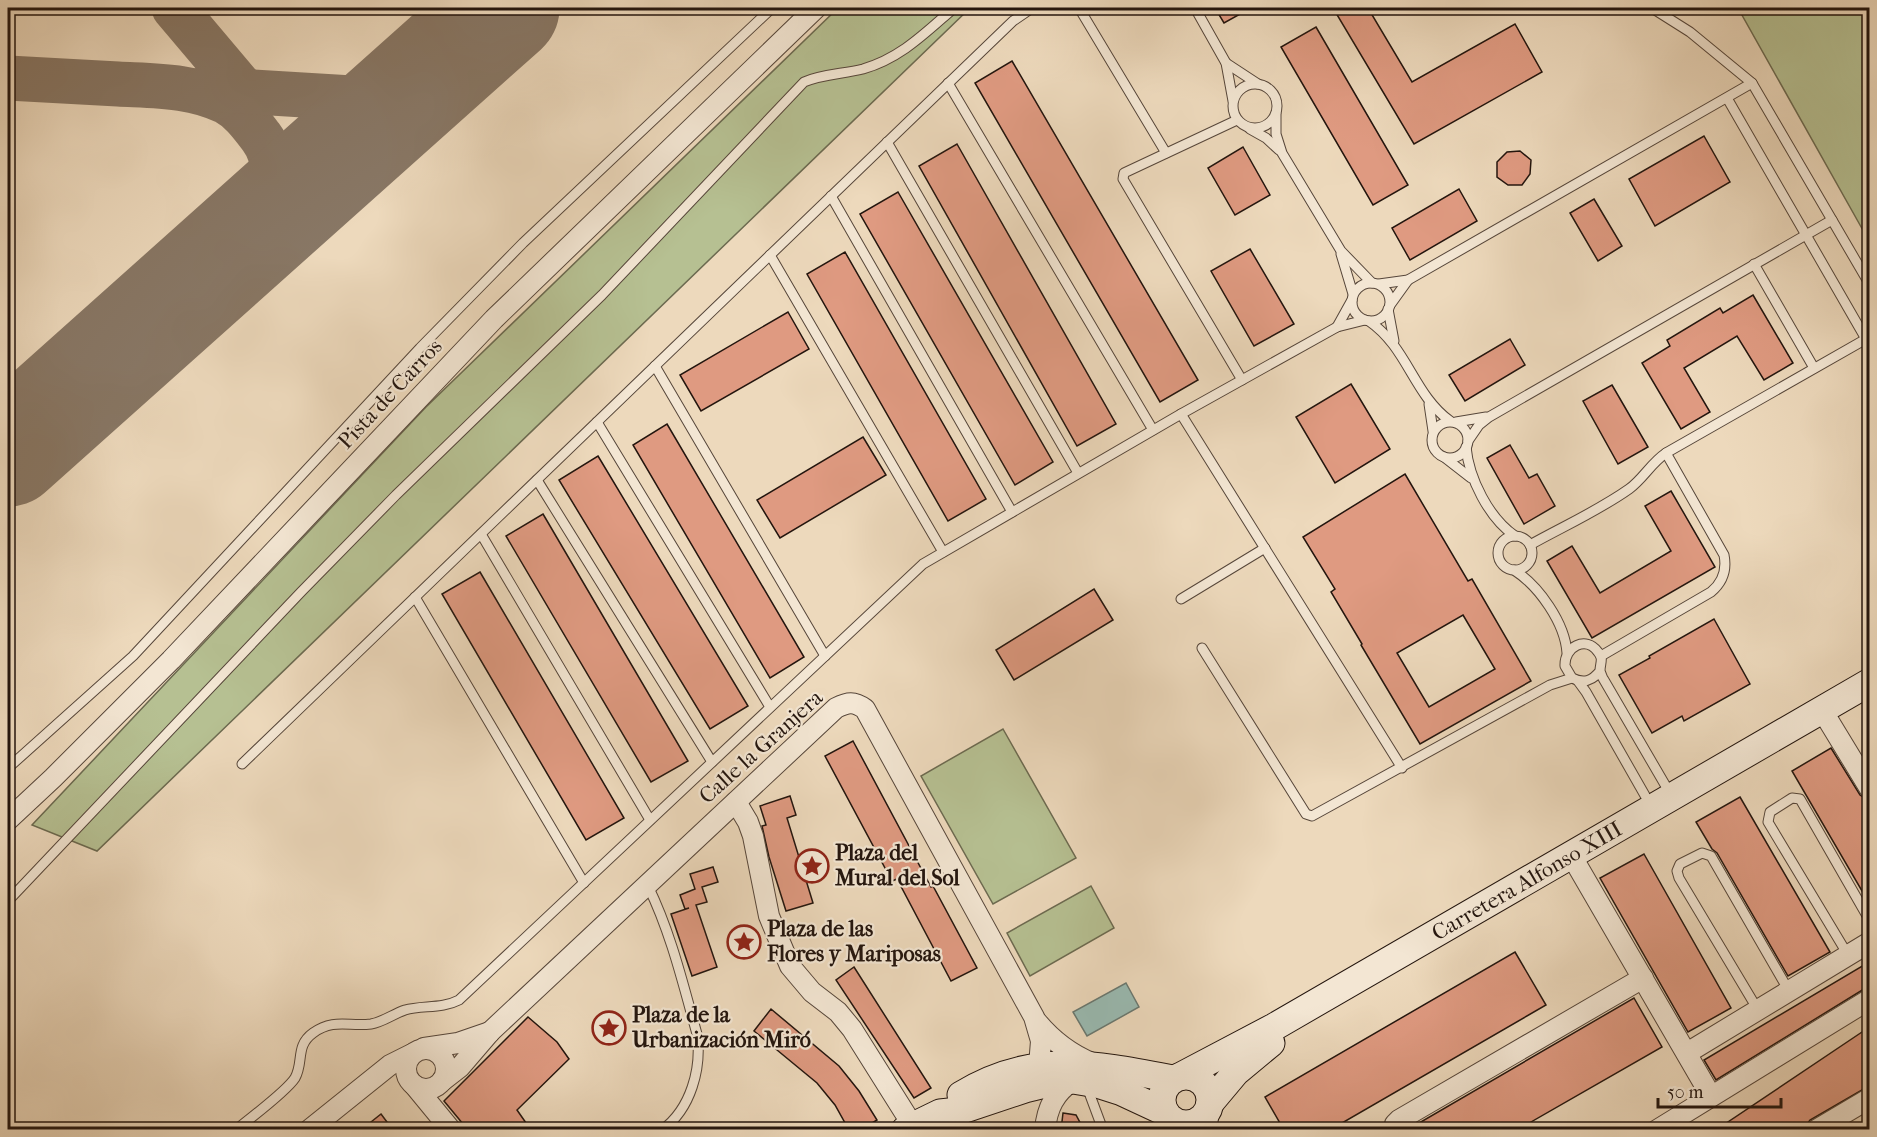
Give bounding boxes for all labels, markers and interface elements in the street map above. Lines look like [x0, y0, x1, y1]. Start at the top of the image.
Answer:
street label: Pista de Carros [332, 334, 448, 454]
street label: Calle la Granjera [694, 684, 829, 809]
street label: Carretera Alfonso XIII [1427, 816, 1627, 946]
place label: Plaza del Mural del Sol [834, 840, 961, 891]
place icon: Plaza del Mural del Sol [794, 848, 830, 884]
place label: Plaza de las Flores y Mariposas [766, 916, 941, 967]
place icon: Plaza de las Flores y Mariposas [726, 924, 762, 960]
place label: Plaza de la Urbanización Miró [631, 1002, 811, 1053]
place icon: Plaza de la Urbanización Miró [591, 1010, 627, 1046]
scale bar [1658, 1071, 1781, 1109]
text: 50 m [1667, 1082, 1704, 1103]

